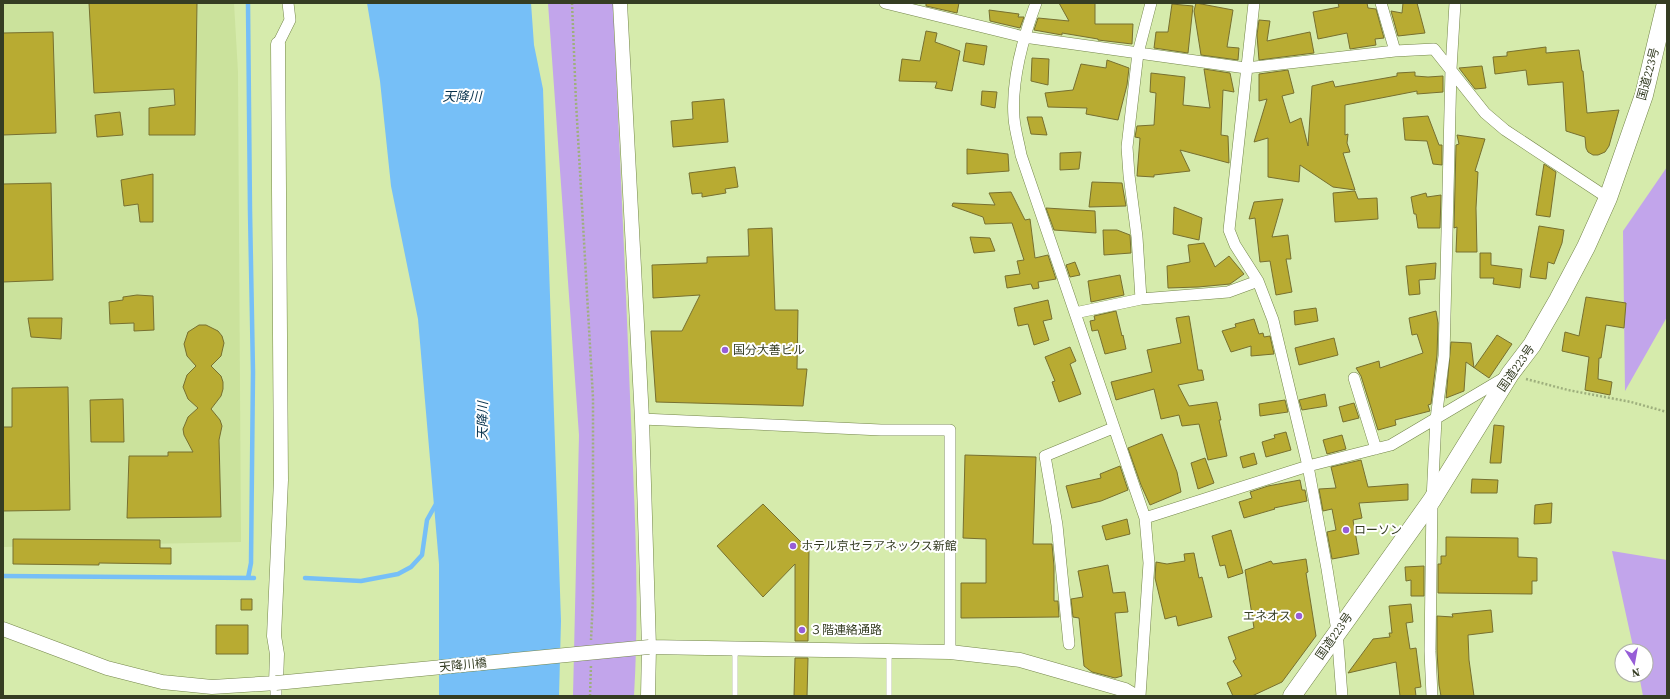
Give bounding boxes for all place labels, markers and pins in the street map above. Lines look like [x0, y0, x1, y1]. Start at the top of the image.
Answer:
place label: 国分大善ビル [733, 342, 805, 358]
marker: 国分大善ビル [720, 345, 730, 355]
place label: ローソン [1354, 522, 1402, 538]
marker: ローソン [1341, 525, 1351, 535]
place label: ホテル京セラアネックス新館 [801, 538, 957, 554]
marker: ホテル京セラアネックス新館 [788, 541, 798, 551]
place label: エネオス [1243, 608, 1291, 624]
marker: エネオス [1294, 611, 1304, 621]
place label: ３階連絡通路 [810, 622, 882, 638]
marker: ３階連絡通路 [797, 625, 807, 635]

